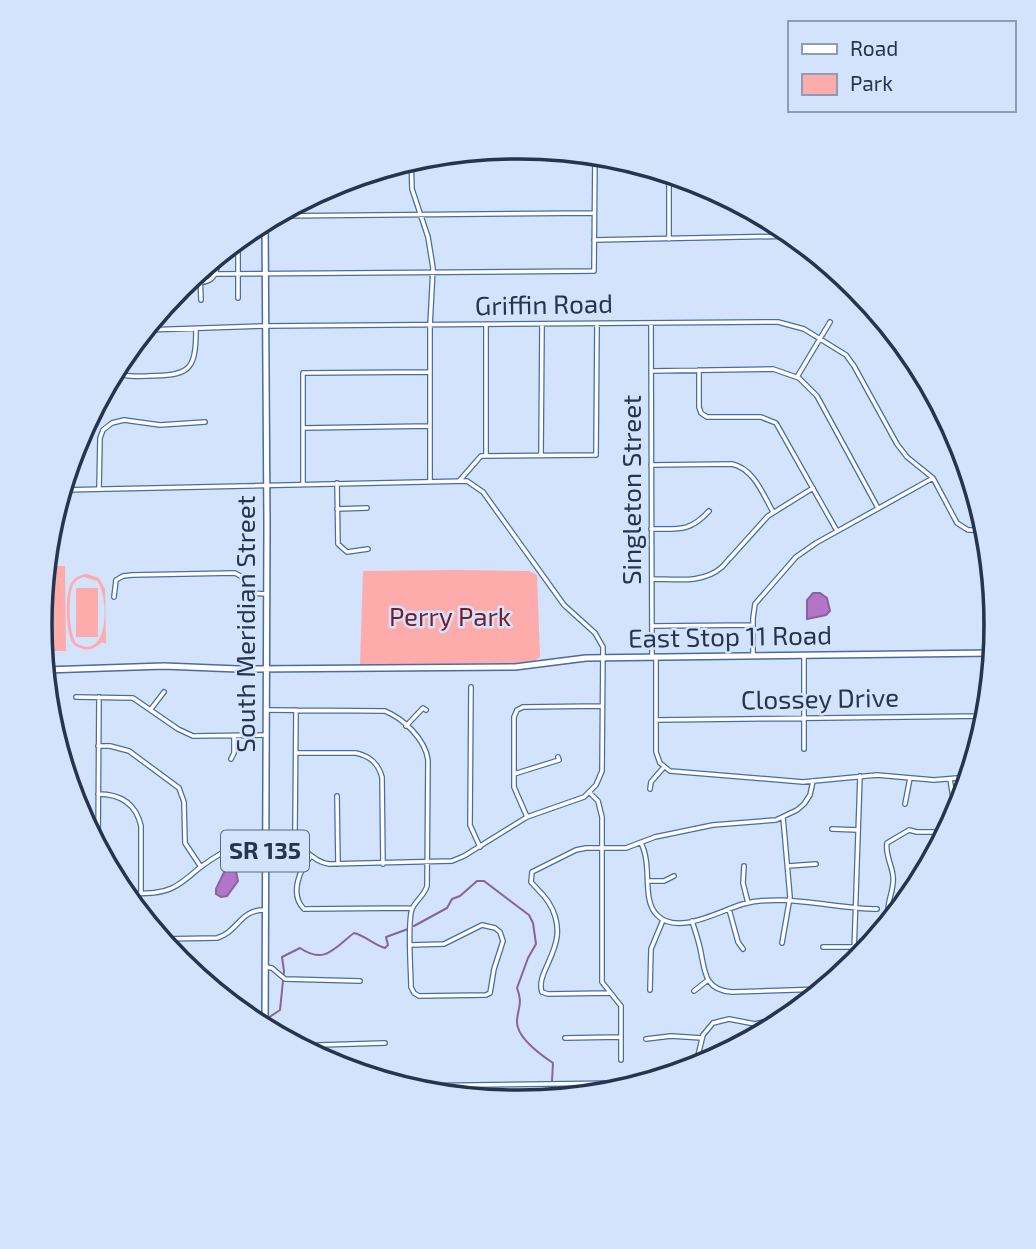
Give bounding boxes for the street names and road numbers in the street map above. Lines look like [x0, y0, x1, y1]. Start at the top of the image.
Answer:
street label: Griffin Road [475, 287, 613, 320]
street label: Singleton Street [615, 395, 646, 585]
street label: South Meridian Street [229, 495, 260, 753]
street label: East Stop 11 Road [628, 618, 832, 653]
street label: Clossey Drive [741, 681, 899, 714]
road number: SR 135 [221, 830, 309, 872]

